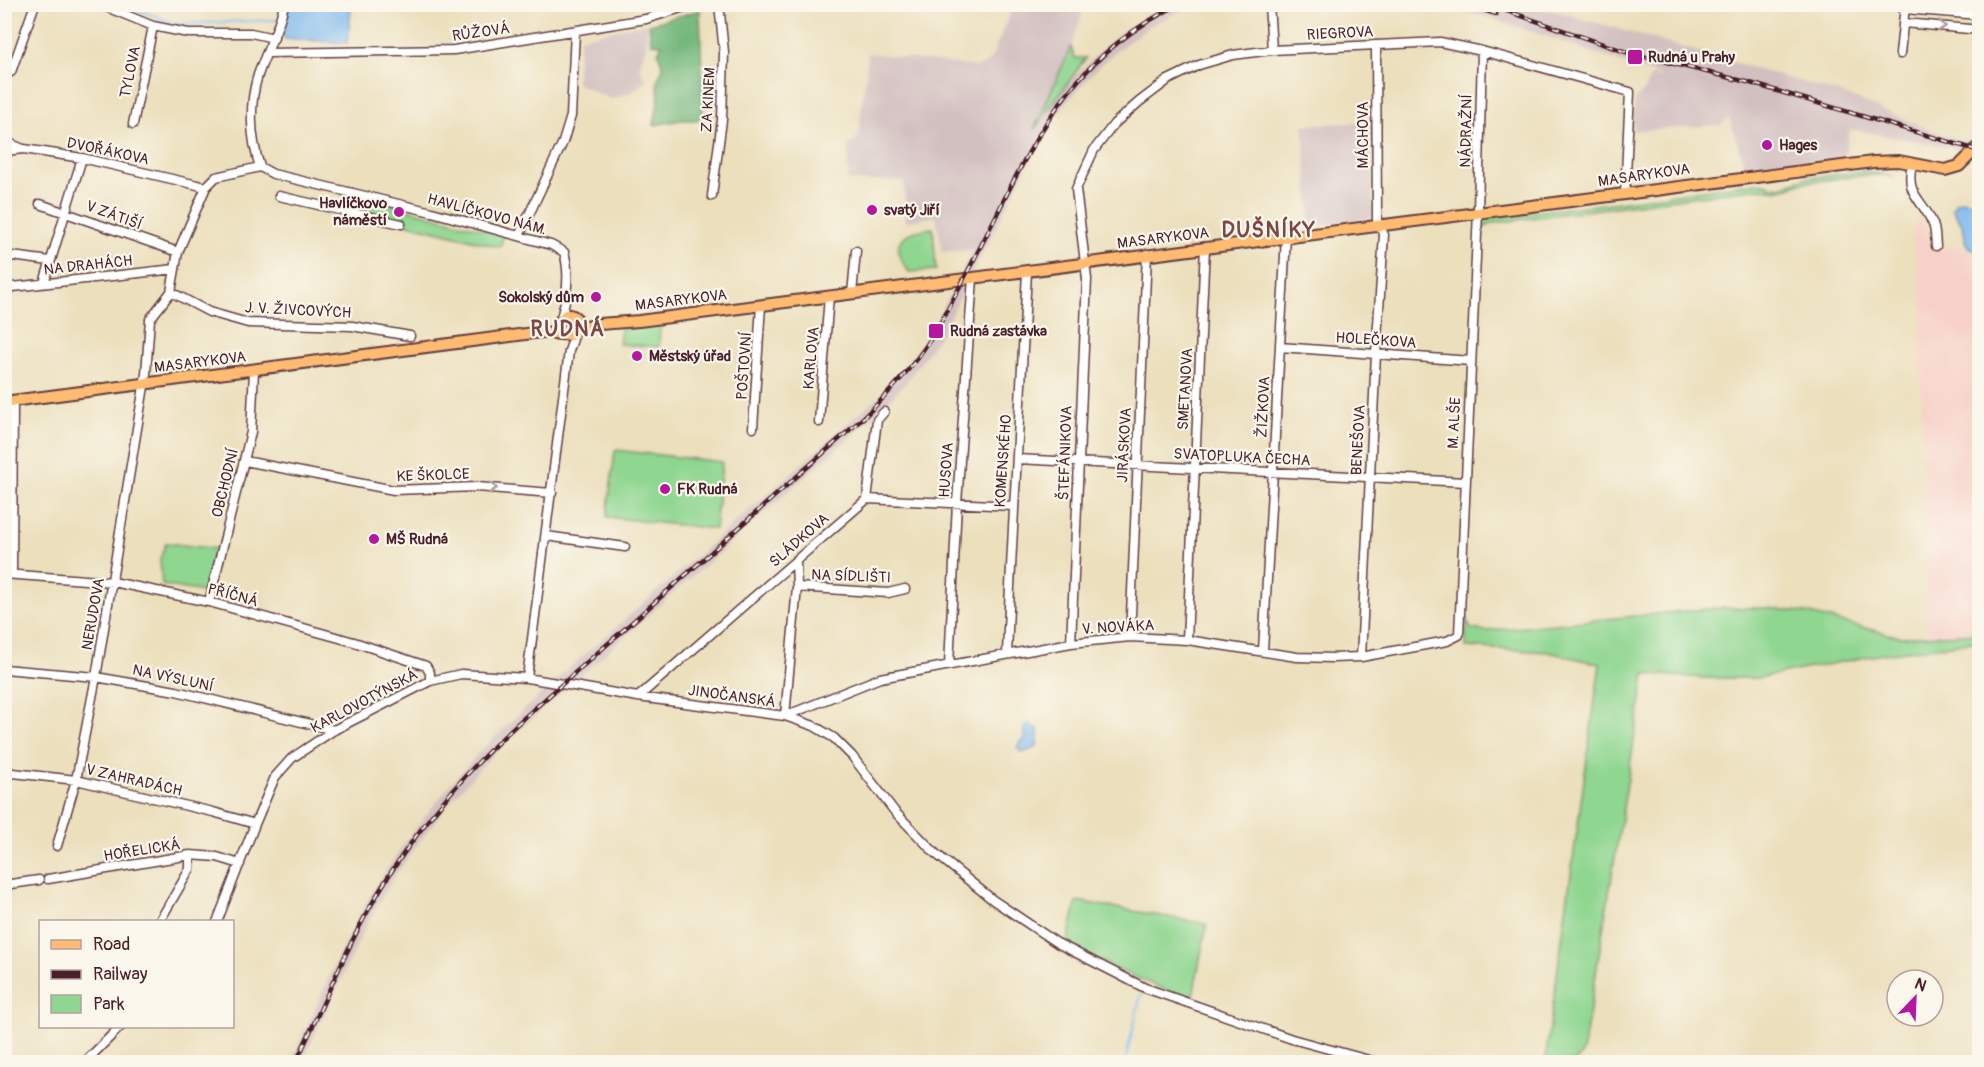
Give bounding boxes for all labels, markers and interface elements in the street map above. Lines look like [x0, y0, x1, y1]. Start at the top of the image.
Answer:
street label: RŮŽOVÁ [451, 19, 511, 46]
one-way arrow [1937, 19, 1946, 32]
street label: RIEGROVA [1306, 22, 1374, 45]
street label: TYLOVA [116, 44, 145, 100]
marker: Rudná u Prahy [1626, 48, 1644, 66]
place label: Rudná u Prahy [1648, 48, 1735, 67]
street label: ZA KINEM [697, 67, 720, 133]
street label: NÁDRAŽNÍ [1456, 94, 1477, 168]
street label: MÁCHOVA [1354, 101, 1373, 168]
street label: DVOŘÁKOVA [65, 134, 151, 170]
place label: Hages [1779, 136, 1817, 155]
marker: Hages [1760, 138, 1774, 152]
street label: MASARYKOVA [1597, 160, 1691, 191]
street label: HAVLÍČKOVO NÁM. [425, 189, 549, 240]
place label: Havlíčkovo náměstí [319, 194, 388, 230]
street label: V ZÁTIŠÍ [83, 197, 145, 235]
place label: svatý Jiří [884, 201, 940, 220]
marker: svatý Jiří [865, 203, 879, 217]
marker: Havlíčkovo náměstí [392, 205, 406, 219]
district label: DUŠNÍKY [1222, 216, 1316, 244]
street label: MASARYKOVA [1116, 223, 1210, 254]
street label: NA DRAHÁCH [43, 251, 133, 280]
street label: MASARYKOVA [634, 285, 728, 316]
place label: Sokolský dům [498, 288, 584, 307]
marker: Sokolský dům [589, 290, 603, 304]
street label: J. V. ŽIVCOVÝCH [244, 298, 352, 323]
district label: RUDNÁ [530, 315, 606, 343]
marker: Rudná zastávka [927, 322, 945, 340]
place label: Rudná zastávka [950, 322, 1047, 341]
street label: KARLOVA [799, 326, 824, 390]
street label: HOLEČKOVA [1335, 328, 1417, 353]
street label: POŠTOVNÍ [733, 331, 756, 401]
street label: MASARYKOVA [153, 347, 247, 378]
place label: Městský úřad [649, 347, 731, 366]
street label: SMETANOVA [1174, 347, 1197, 431]
marker: Městský úřad [630, 349, 644, 363]
street label: ŽIŽKOVA [1252, 375, 1275, 438]
street label: M. ALŠE [1444, 396, 1465, 449]
street label: BENEŠOVA [1347, 404, 1370, 476]
street label: ŠTEFÁNIKOVA [1054, 405, 1077, 501]
street label: JIRÁSKOVA [1113, 407, 1136, 483]
street label: KOMENSKÉHO [991, 414, 1016, 508]
street label: HUSOVA [935, 442, 958, 498]
street label: SVATOPLUKA ČECHA [1173, 444, 1311, 471]
street label: OBCHODNÍ [208, 446, 243, 519]
street label: KE ŠKOLCE [396, 465, 470, 486]
place label: FK Rudná [677, 480, 737, 499]
one-way arrow [488, 481, 497, 494]
marker: FK Rudná [658, 482, 672, 496]
street label: SLÁDKOVA [766, 509, 833, 571]
place label: MŠ Rudná [386, 530, 448, 549]
marker: MŠ Rudná [367, 532, 381, 546]
street label: NA SÍDLIŠTI [811, 566, 891, 587]
street label: NERUDOVA [78, 576, 109, 652]
street label: PŘÍČNÁ [205, 580, 260, 611]
street label: V. NOVÁKA [1081, 616, 1155, 639]
street label: NA VÝSLUNÍ [131, 661, 216, 696]
street label: KARLOVOTÝNSKÁ [307, 665, 421, 738]
street label: JINOČANSKÁ [687, 681, 777, 712]
street label: V ZAHRADÁCH [84, 760, 184, 801]
street label: HOŘELICKÁ [102, 835, 182, 866]
legend [39, 920, 234, 1028]
text: Road [93, 933, 130, 956]
text: Railway [93, 963, 148, 986]
north arrow [1885, 968, 1945, 1028]
text: N [1912, 974, 1930, 997]
text: Park [93, 993, 125, 1016]

